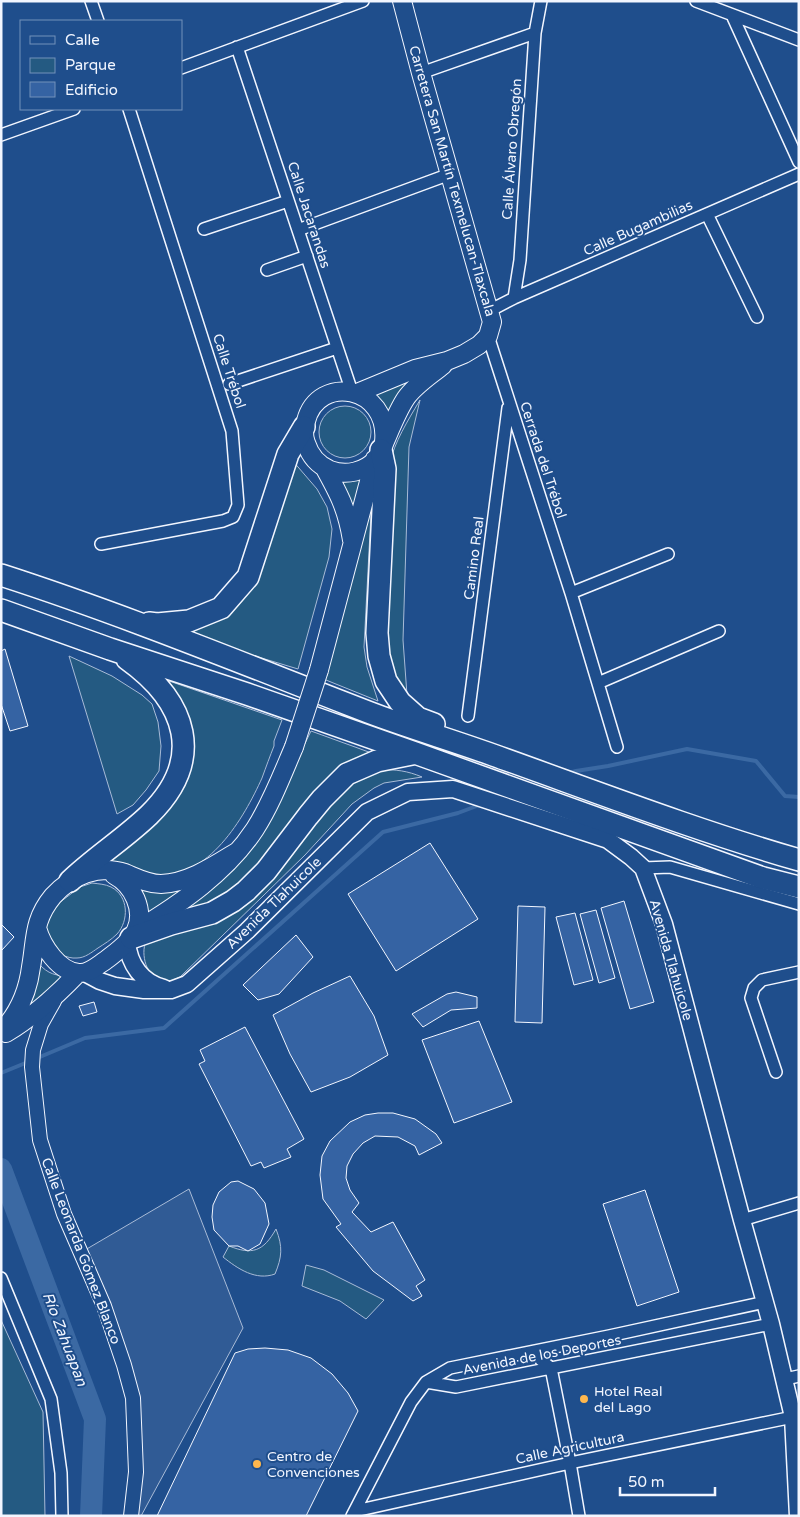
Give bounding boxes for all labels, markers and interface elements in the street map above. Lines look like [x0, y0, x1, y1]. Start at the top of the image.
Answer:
legend [20, 20, 182, 110]
text: Calle [65, 31, 100, 49]
street label: Carretera San Martín Texmelucan-Tlaxcala [405, 44, 499, 318]
text: Parque [65, 56, 116, 74]
street label: Calle Álvaro Obregón [499, 78, 525, 220]
text: Edificio [65, 81, 118, 99]
street label: Calle Jacarandas [284, 160, 334, 271]
street label: Calle Bugambilias [581, 196, 695, 260]
street label: Calle Trébol [209, 331, 249, 411]
street label: Cerrada del Trébol [516, 399, 570, 521]
street label: Camino Real [460, 515, 488, 601]
street label: Avenida Tlahuicole [223, 853, 325, 953]
street label: Avenida Tlahuicole [646, 898, 696, 1023]
street label: Calle Leonarda Gómez Blanco [38, 1155, 124, 1347]
water label: Río Zahuapan [39, 1290, 91, 1389]
street label: Avenida de los Deportes [461, 1331, 623, 1379]
place label: Hotel Real del Lago [594, 1383, 662, 1416]
marker: Hotel Real del Lago [578, 1393, 590, 1405]
street label: Calle Agricultura [514, 1428, 626, 1468]
place label: Centro de Convenciones [267, 1448, 360, 1481]
marker: Centro de Convenciones [251, 1458, 263, 1470]
scale bar [620, 1464, 715, 1496]
text: 50 m [628, 1473, 665, 1491]

